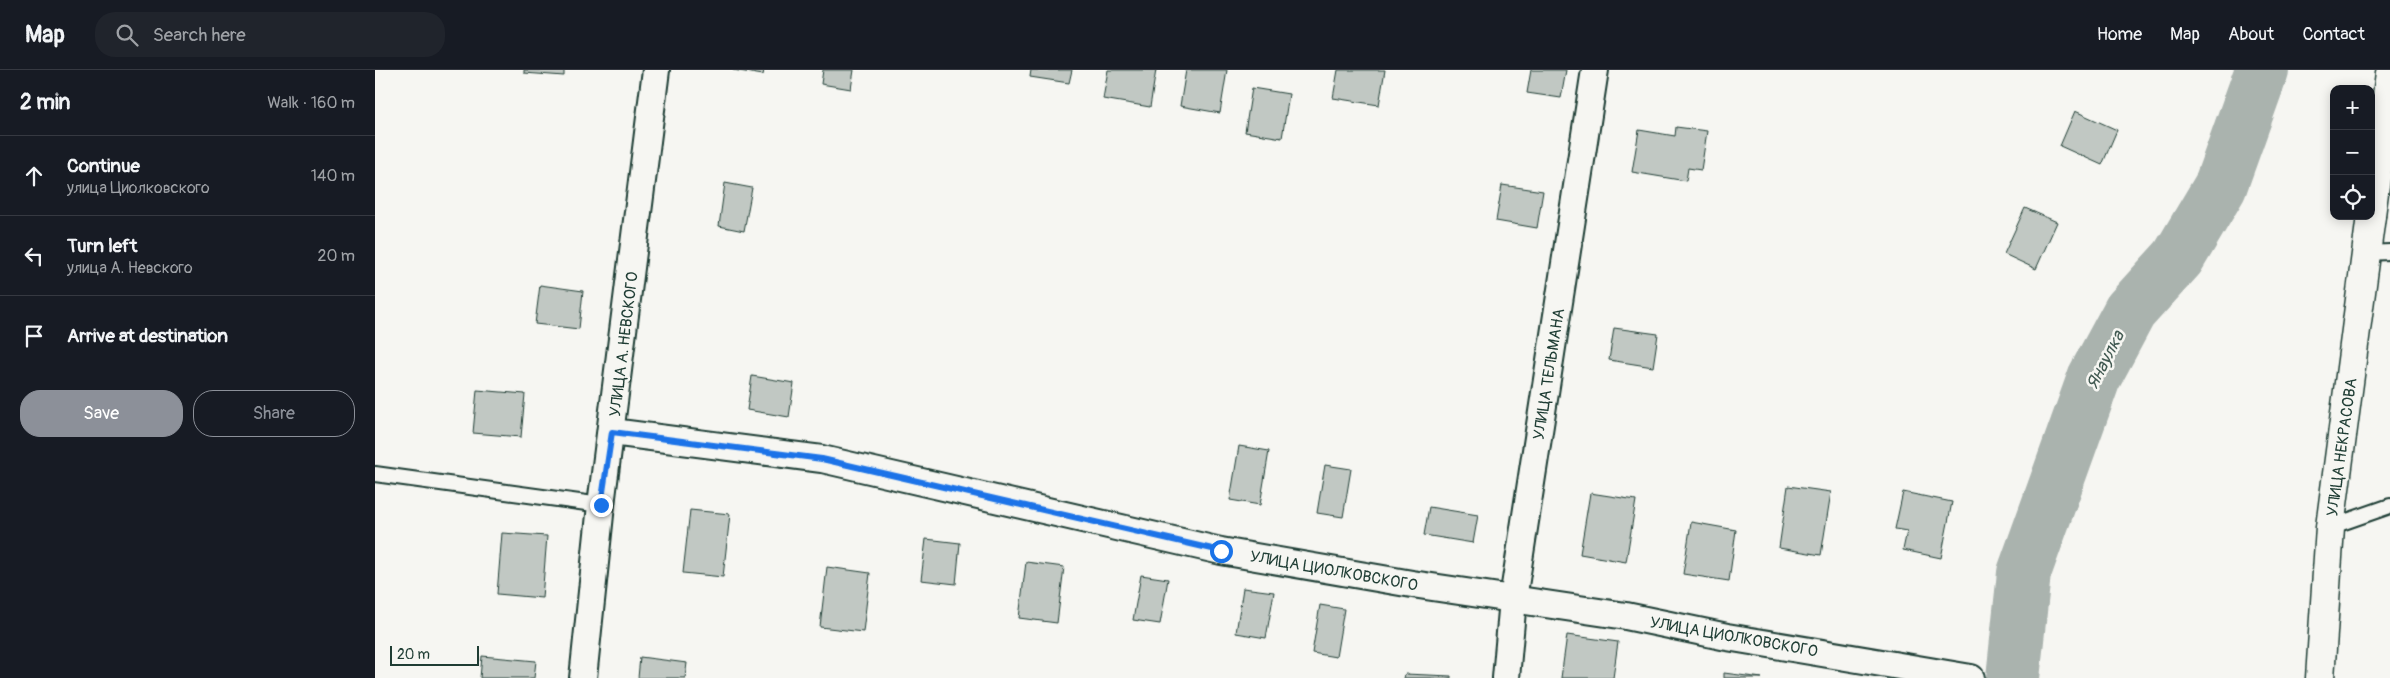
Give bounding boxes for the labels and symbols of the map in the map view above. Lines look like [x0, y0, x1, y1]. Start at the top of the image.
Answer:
street label: УЛИЦА А. НЕВСКОГО [605, 270, 643, 418]
street label: УЛИЦА ТЕЛЬМАНА [1529, 307, 1569, 441]
water label: Янаулка [2081, 326, 2131, 393]
street label: УЛИЦА НЕКРАСОВА [2322, 377, 2362, 518]
route end [590, 494, 613, 517]
route start [1210, 540, 1233, 563]
street label: УЛИЦА ЦИОЛКОВСКОГО [1248, 546, 1419, 596]
street label: УЛИЦА ЦИОЛКОВСКОГО [1648, 612, 1819, 662]
scale bar [390, 643, 479, 666]

